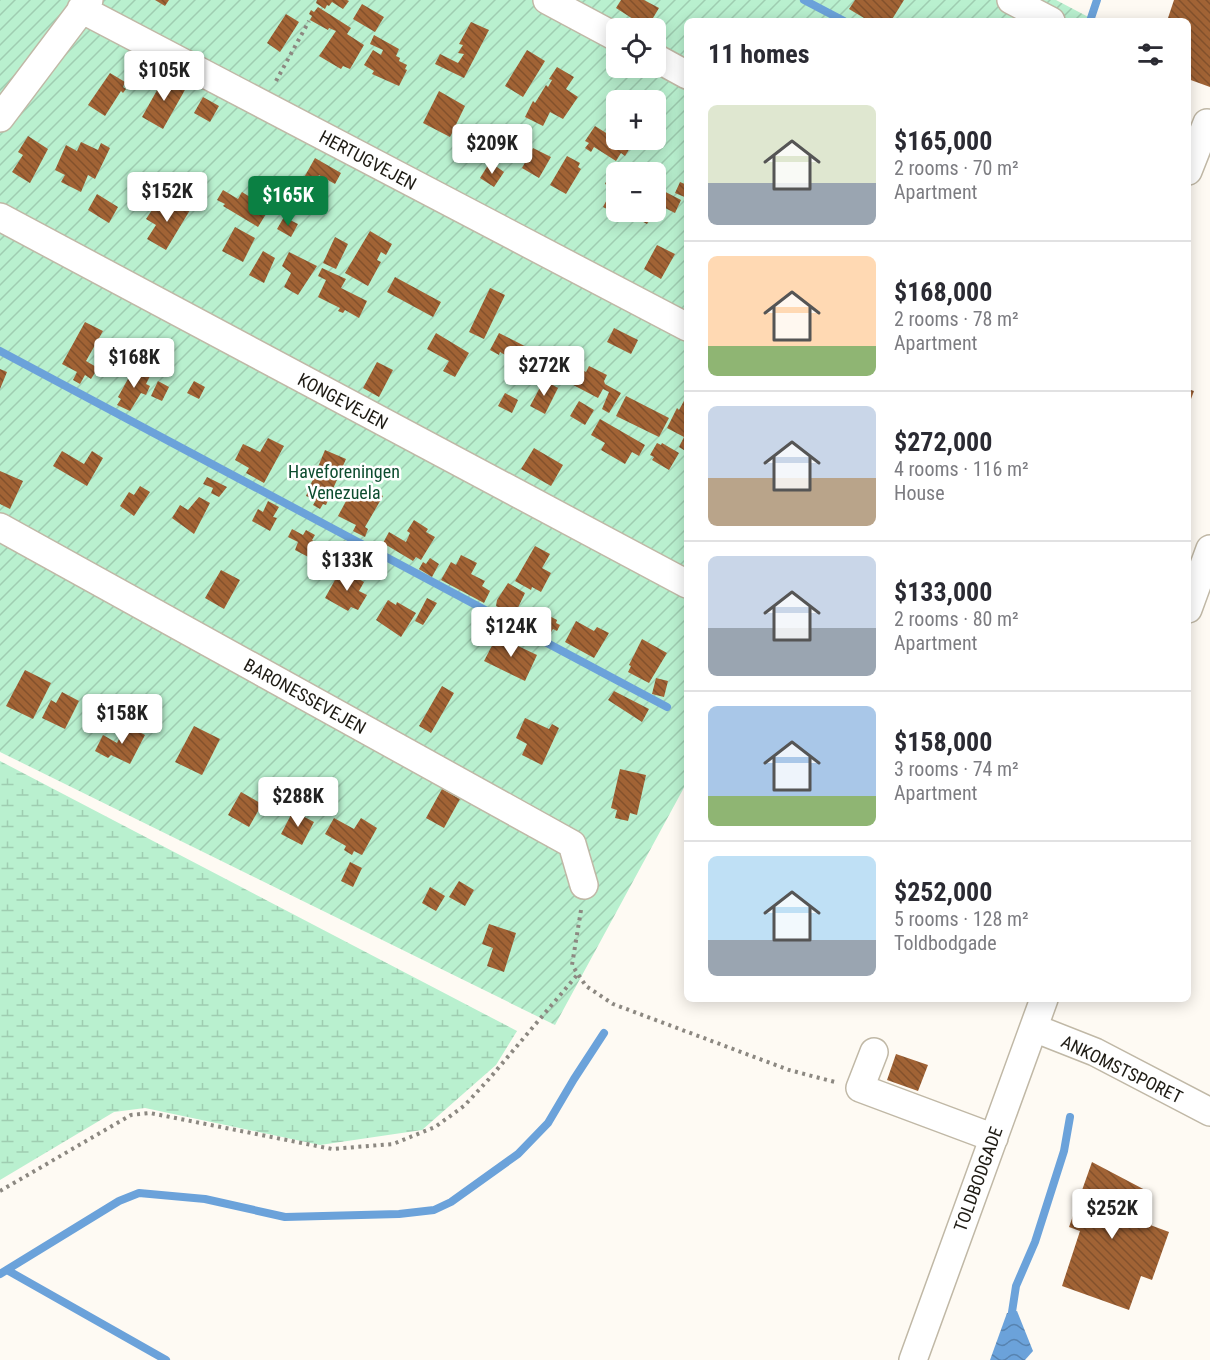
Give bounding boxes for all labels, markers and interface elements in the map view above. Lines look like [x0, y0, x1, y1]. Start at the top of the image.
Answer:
map controls [606, 18, 666, 222]
button: locate [606, 18, 666, 78]
icon: filters [1134, 38, 1167, 71]
text: 11 homes [708, 39, 810, 69]
pin: $105K [122, 51, 206, 102]
text: $105K [138, 58, 190, 82]
button: + [606, 90, 666, 150]
pin: $209K [450, 124, 534, 175]
street label: HERTUGVEJEN [316, 126, 420, 194]
text: $165,000 [894, 126, 992, 156]
icon: home [756, 129, 828, 201]
text: $209K [466, 131, 518, 155]
text: 2 rooms · 70 m² [894, 156, 1019, 180]
button: − [606, 162, 666, 222]
pin: $152K [125, 172, 209, 223]
pin: $165K [246, 176, 330, 227]
text: $152K [141, 179, 193, 203]
text: Apartment [894, 180, 978, 204]
text: $165K [262, 183, 314, 207]
text: $168,000 [894, 277, 992, 307]
icon: home [756, 280, 828, 352]
text: 2 rooms · 78 m² [894, 307, 1019, 331]
text: Apartment [894, 331, 978, 355]
pin: $168K [92, 338, 176, 389]
text: $168K [108, 345, 160, 369]
pin: $272K [502, 346, 586, 397]
text: $272K [518, 353, 570, 377]
street label: KONGEVEJEN [294, 369, 392, 433]
text: $272,000 [894, 427, 992, 457]
icon: home [756, 430, 828, 502]
text: 4 rooms · 116 m² [894, 457, 1029, 481]
park label: Haveforeningen Venezuela [288, 461, 400, 503]
text: House [894, 481, 945, 505]
pin: $133K [305, 541, 389, 592]
text: $133K [321, 548, 373, 572]
text: $133,000 [894, 577, 992, 607]
icon: home [756, 580, 828, 652]
pin: $124K [469, 607, 553, 658]
text: 2 rooms · 80 m² [894, 607, 1019, 631]
text: $124K [485, 614, 537, 638]
text: Apartment [894, 631, 978, 655]
street label: BARONESSEVEJEN [240, 654, 370, 738]
pin: $158K [80, 694, 164, 745]
text: $158K [96, 701, 148, 725]
text: $158,000 [894, 727, 992, 757]
icon: home [756, 730, 828, 802]
text: 3 rooms · 74 m² [894, 757, 1019, 781]
pin: $288K [256, 777, 340, 828]
text: Apartment [894, 781, 978, 805]
text: $288K [272, 784, 324, 808]
text: $252,000 [894, 877, 992, 907]
icon: home [756, 880, 828, 952]
text: 5 rooms · 128 m² [894, 907, 1029, 931]
text: Toldbodgade [894, 931, 997, 955]
street label: ANKOMSTSPORET [1058, 1031, 1186, 1107]
street label: TOLDBODGADE [949, 1124, 1007, 1234]
pin: $252K [1070, 1189, 1154, 1240]
text: $252K [1086, 1196, 1138, 1220]

